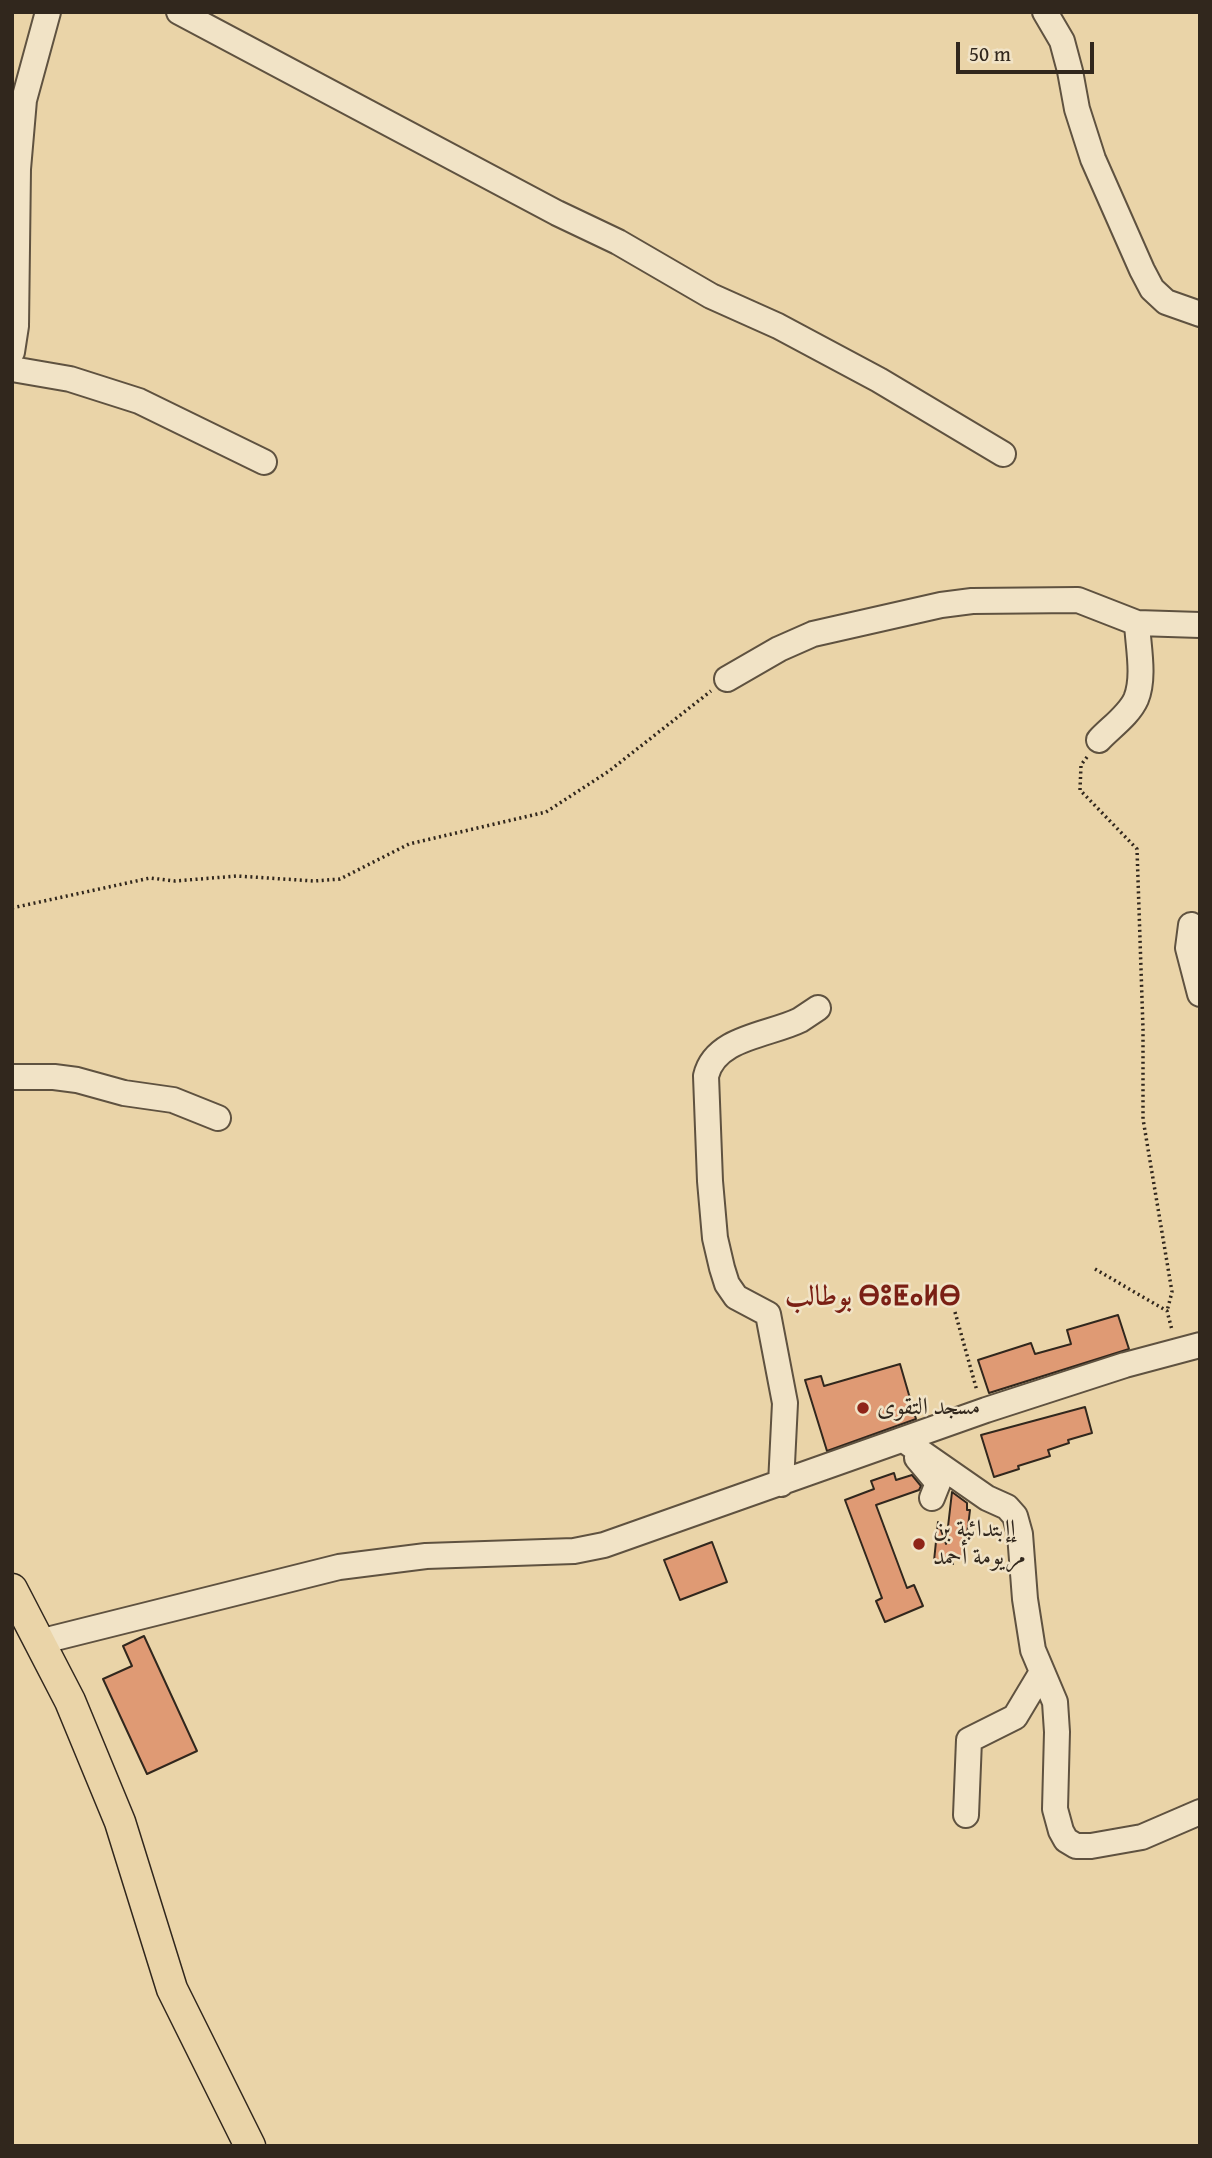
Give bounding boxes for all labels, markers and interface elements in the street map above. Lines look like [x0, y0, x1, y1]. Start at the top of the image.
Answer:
scale bar [960, 28, 1098, 72]
text: 50 m [969, 38, 1011, 69]
district label: بوطالب ⴱⵓⵟⴰⵍⴱ [785, 1281, 961, 1315]
place label: مسجد التقوى [877, 1394, 980, 1422]
marker: مسجد التقوى [855, 1400, 871, 1416]
place label: إإبتدائية بن مريومة أحمد [933, 1516, 1026, 1572]
marker: إإبتدائية بن مريومة أحمد [911, 1536, 927, 1552]

